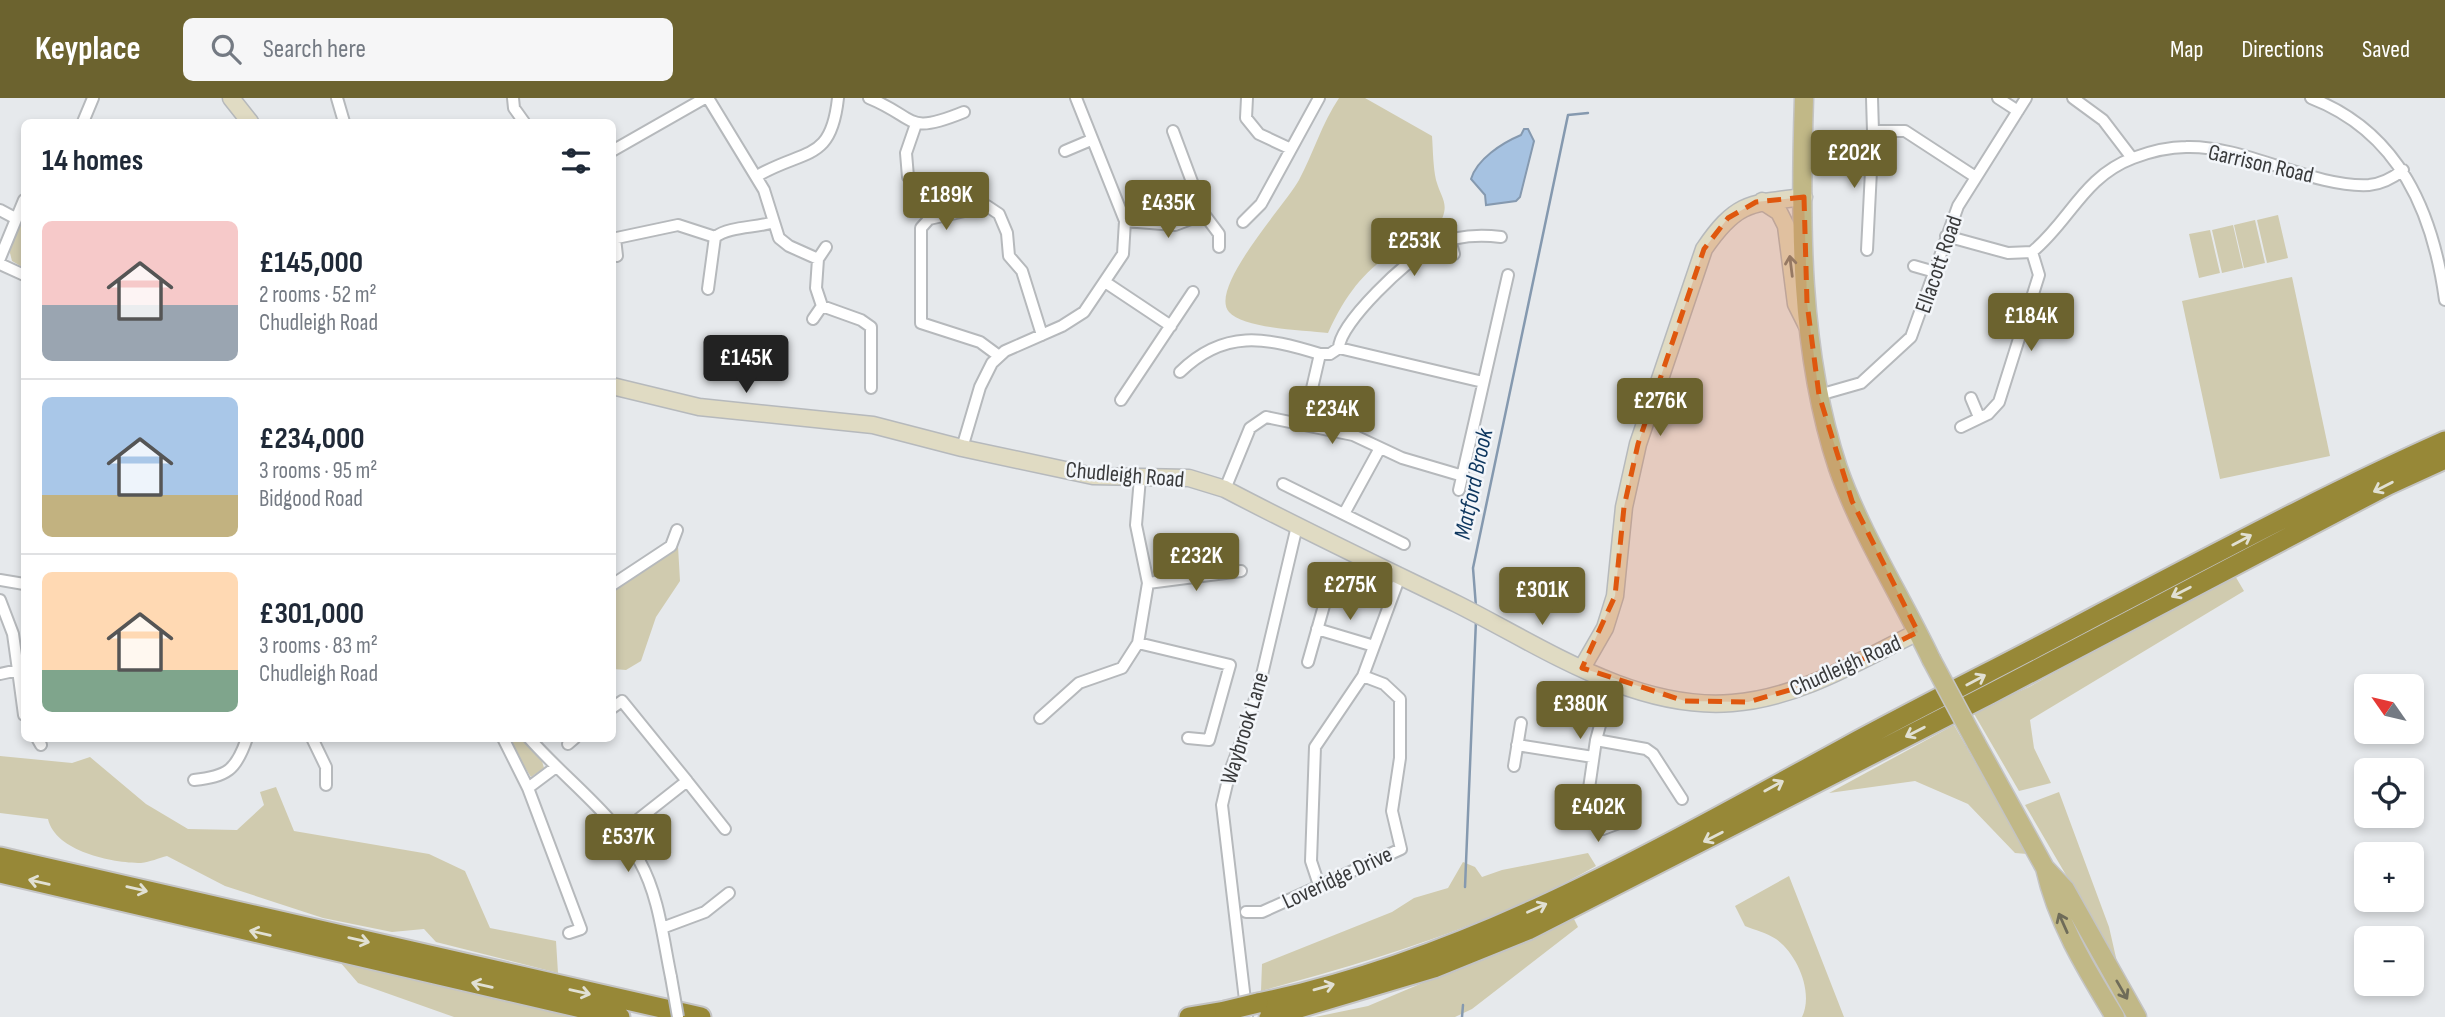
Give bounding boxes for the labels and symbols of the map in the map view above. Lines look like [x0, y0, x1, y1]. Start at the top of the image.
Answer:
pin: £202K [1805, 130, 1903, 190]
street label: Garrison Road [2205, 138, 2316, 190]
pin: £189K [897, 172, 995, 232]
pin: £435K [1119, 180, 1217, 240]
street label: Ellacott Road [1909, 212, 1969, 317]
pin: £253K [1365, 218, 1463, 278]
one-way arrow [1784, 256, 1797, 278]
pin: £184K [1982, 294, 2080, 353]
pin: £145K [697, 336, 795, 395]
pin: £276K [1611, 378, 1709, 438]
pin: £234K [1283, 386, 1381, 446]
water label: Matford Brook [1448, 425, 1500, 542]
street label: Chudleigh Road [1064, 456, 1185, 494]
one-way arrow [2373, 481, 2394, 495]
one-way arrow [2231, 532, 2252, 546]
pin: £232K [1147, 533, 1245, 593]
pin: £275K [1301, 562, 1399, 622]
pin: £301K [1493, 568, 1591, 627]
one-way arrow [2171, 586, 2192, 599]
street label: Chudleigh Road [1785, 629, 1905, 703]
street label: Waybrook Lane [1215, 669, 1275, 788]
one-way arrow [1965, 673, 1986, 686]
north arrow [2354, 674, 2424, 744]
pin: £380K [1531, 682, 1629, 741]
one-way arrow [1905, 726, 1926, 740]
one-way arrow [1764, 779, 1784, 793]
pin: £402K [1549, 784, 1647, 844]
pin: £537K [579, 814, 677, 874]
one-way arrow [1703, 831, 1724, 845]
street label: Loveridge Drive [1278, 840, 1397, 916]
one-way arrow [28, 875, 51, 888]
one-way arrow [125, 882, 148, 896]
one-way arrow [1526, 901, 1547, 914]
one-way arrow [2056, 912, 2069, 934]
one-way arrow [249, 926, 272, 940]
one-way arrow [347, 934, 370, 947]
one-way arrow [471, 978, 494, 991]
one-way arrow [1313, 979, 1335, 992]
one-way arrow [2115, 979, 2129, 999]
one-way arrow [568, 985, 591, 999]

